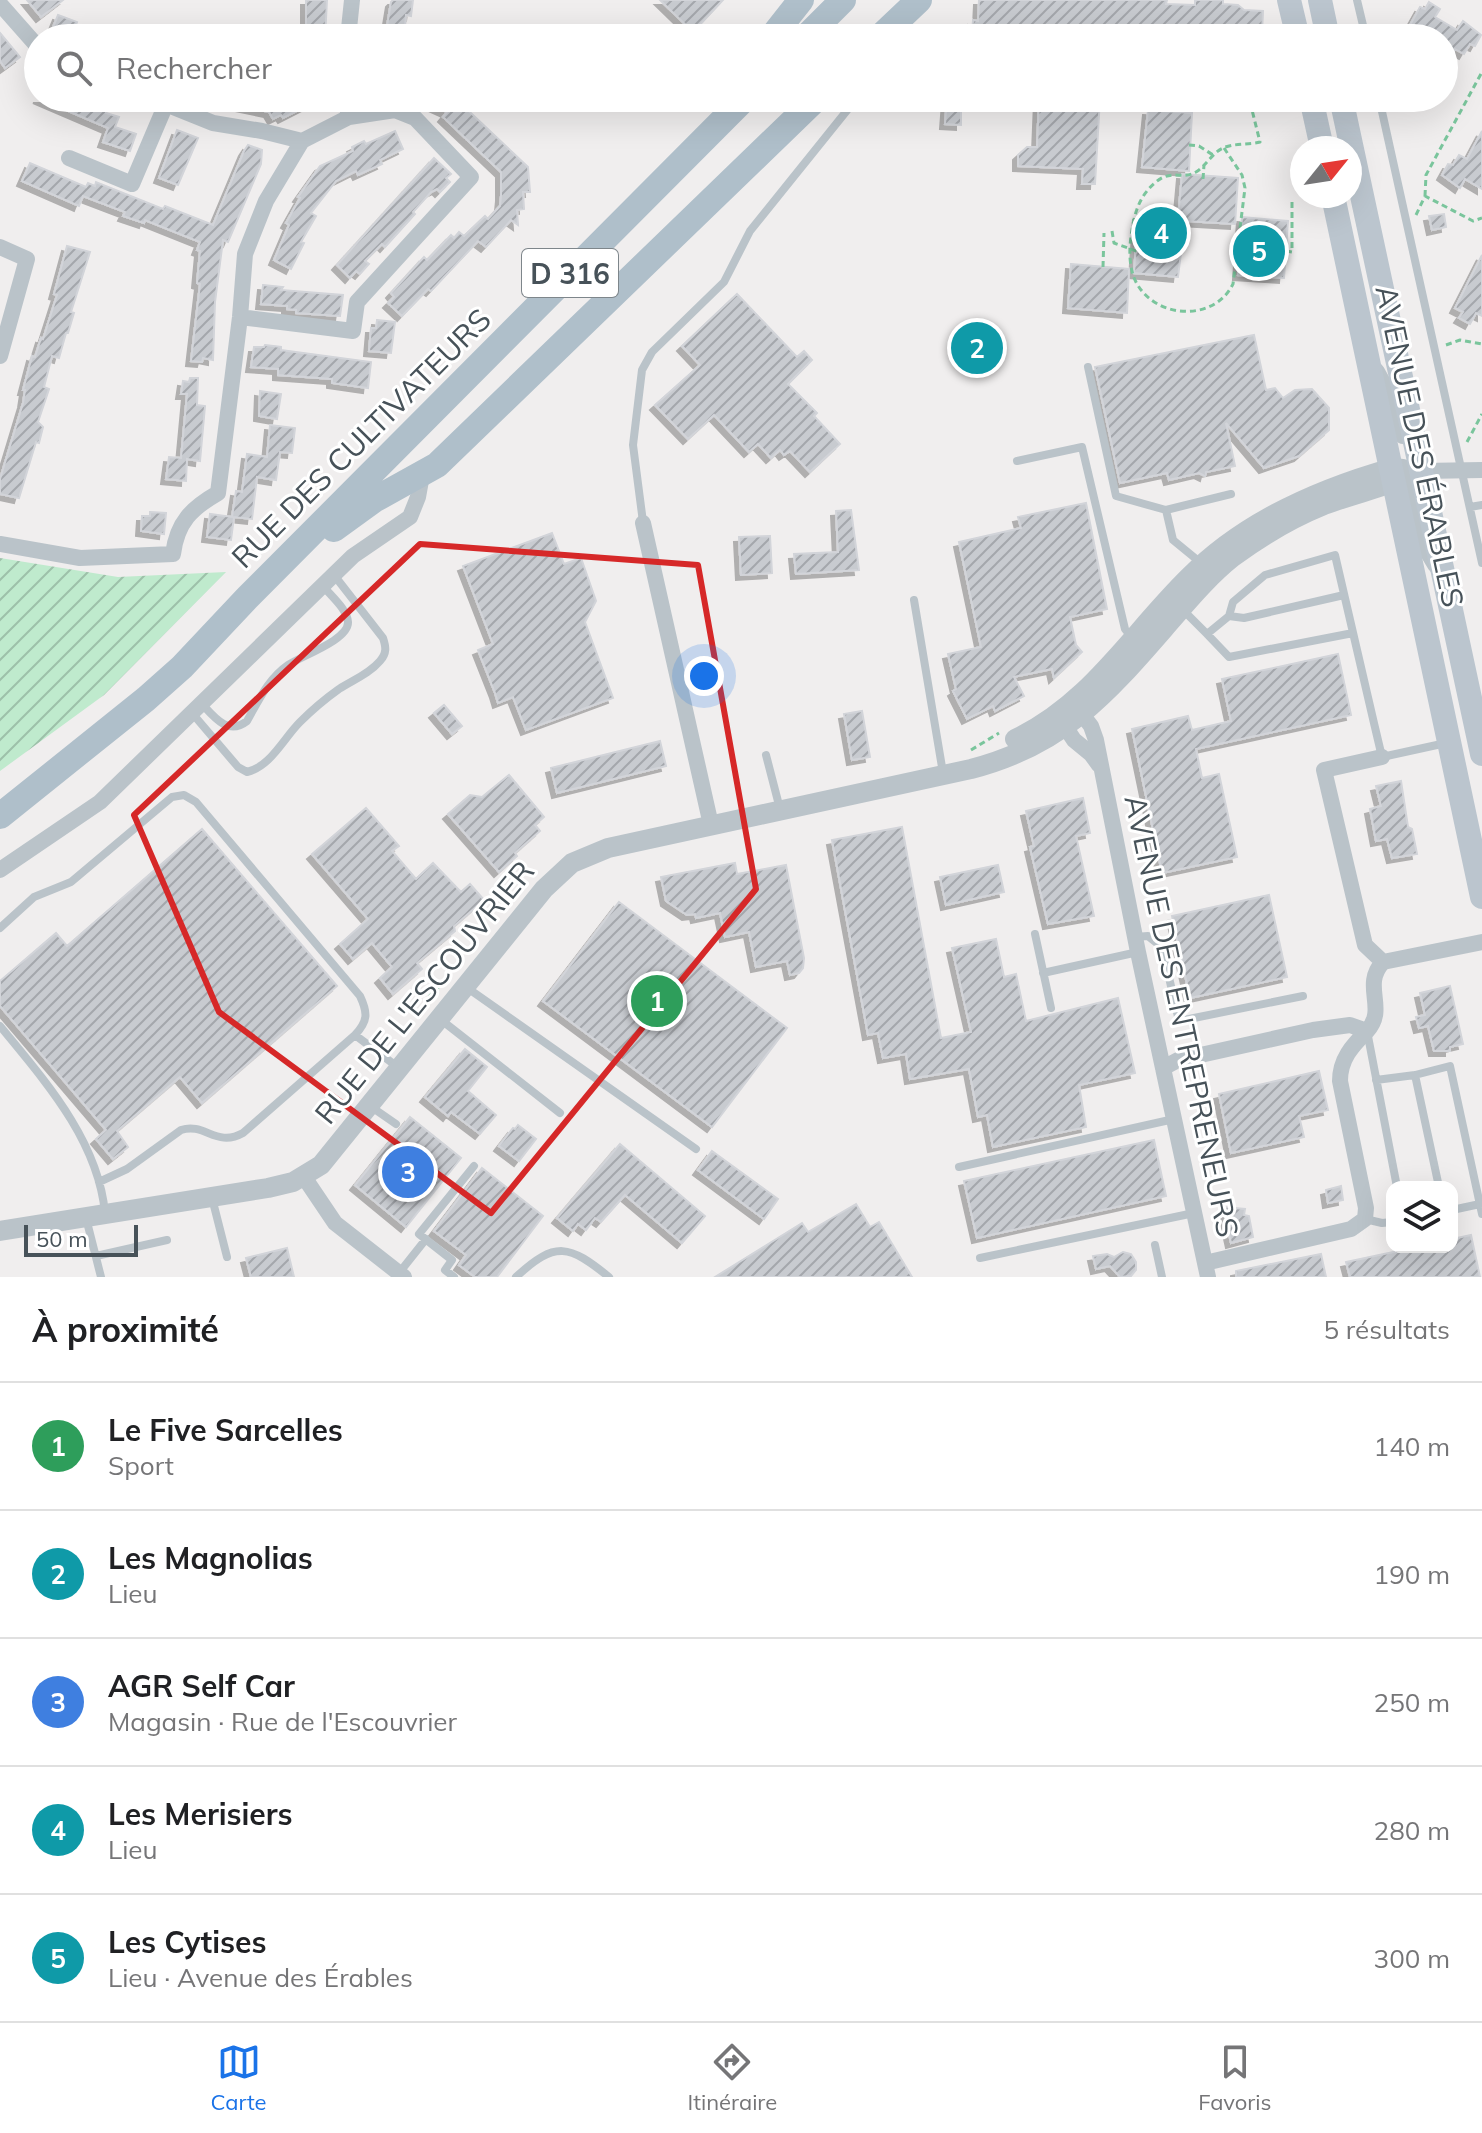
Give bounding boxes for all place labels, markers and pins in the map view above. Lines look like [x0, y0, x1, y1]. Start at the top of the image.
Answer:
pin: 4 [1135, 203, 1187, 263]
pin: 5 [1233, 221, 1285, 281]
pin: 2 [951, 318, 1003, 378]
pin: 1 [631, 971, 683, 1031]
pin: 3 [382, 1142, 434, 1202]

